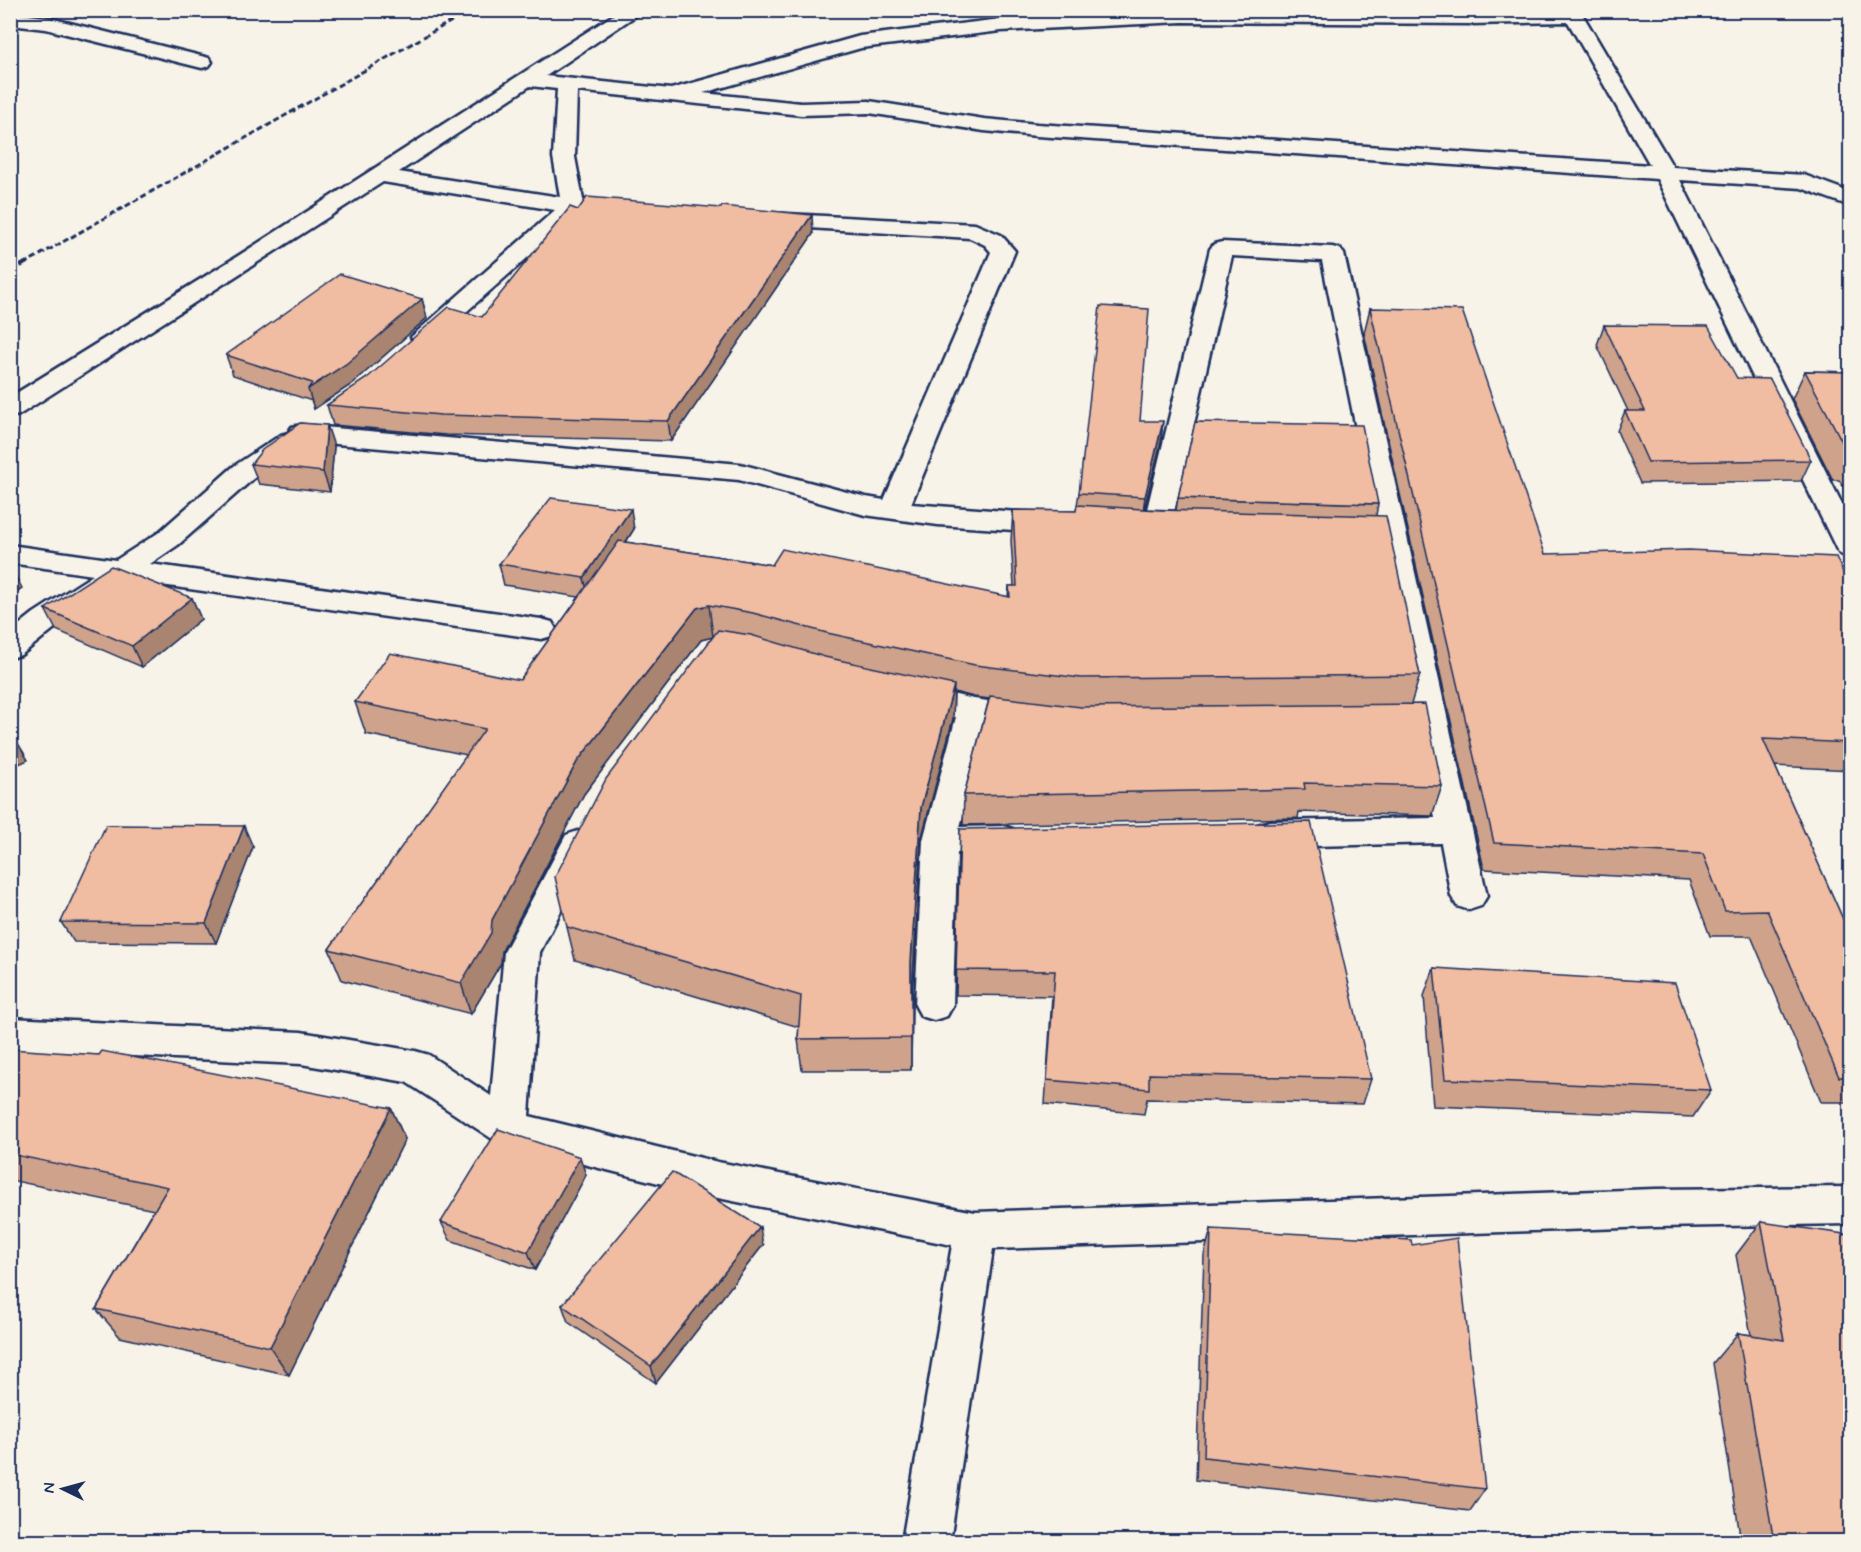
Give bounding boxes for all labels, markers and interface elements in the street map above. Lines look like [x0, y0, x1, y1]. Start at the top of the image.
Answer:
north arrow [33, 1459, 93, 1519]
text: N [39, 1482, 60, 1494]

